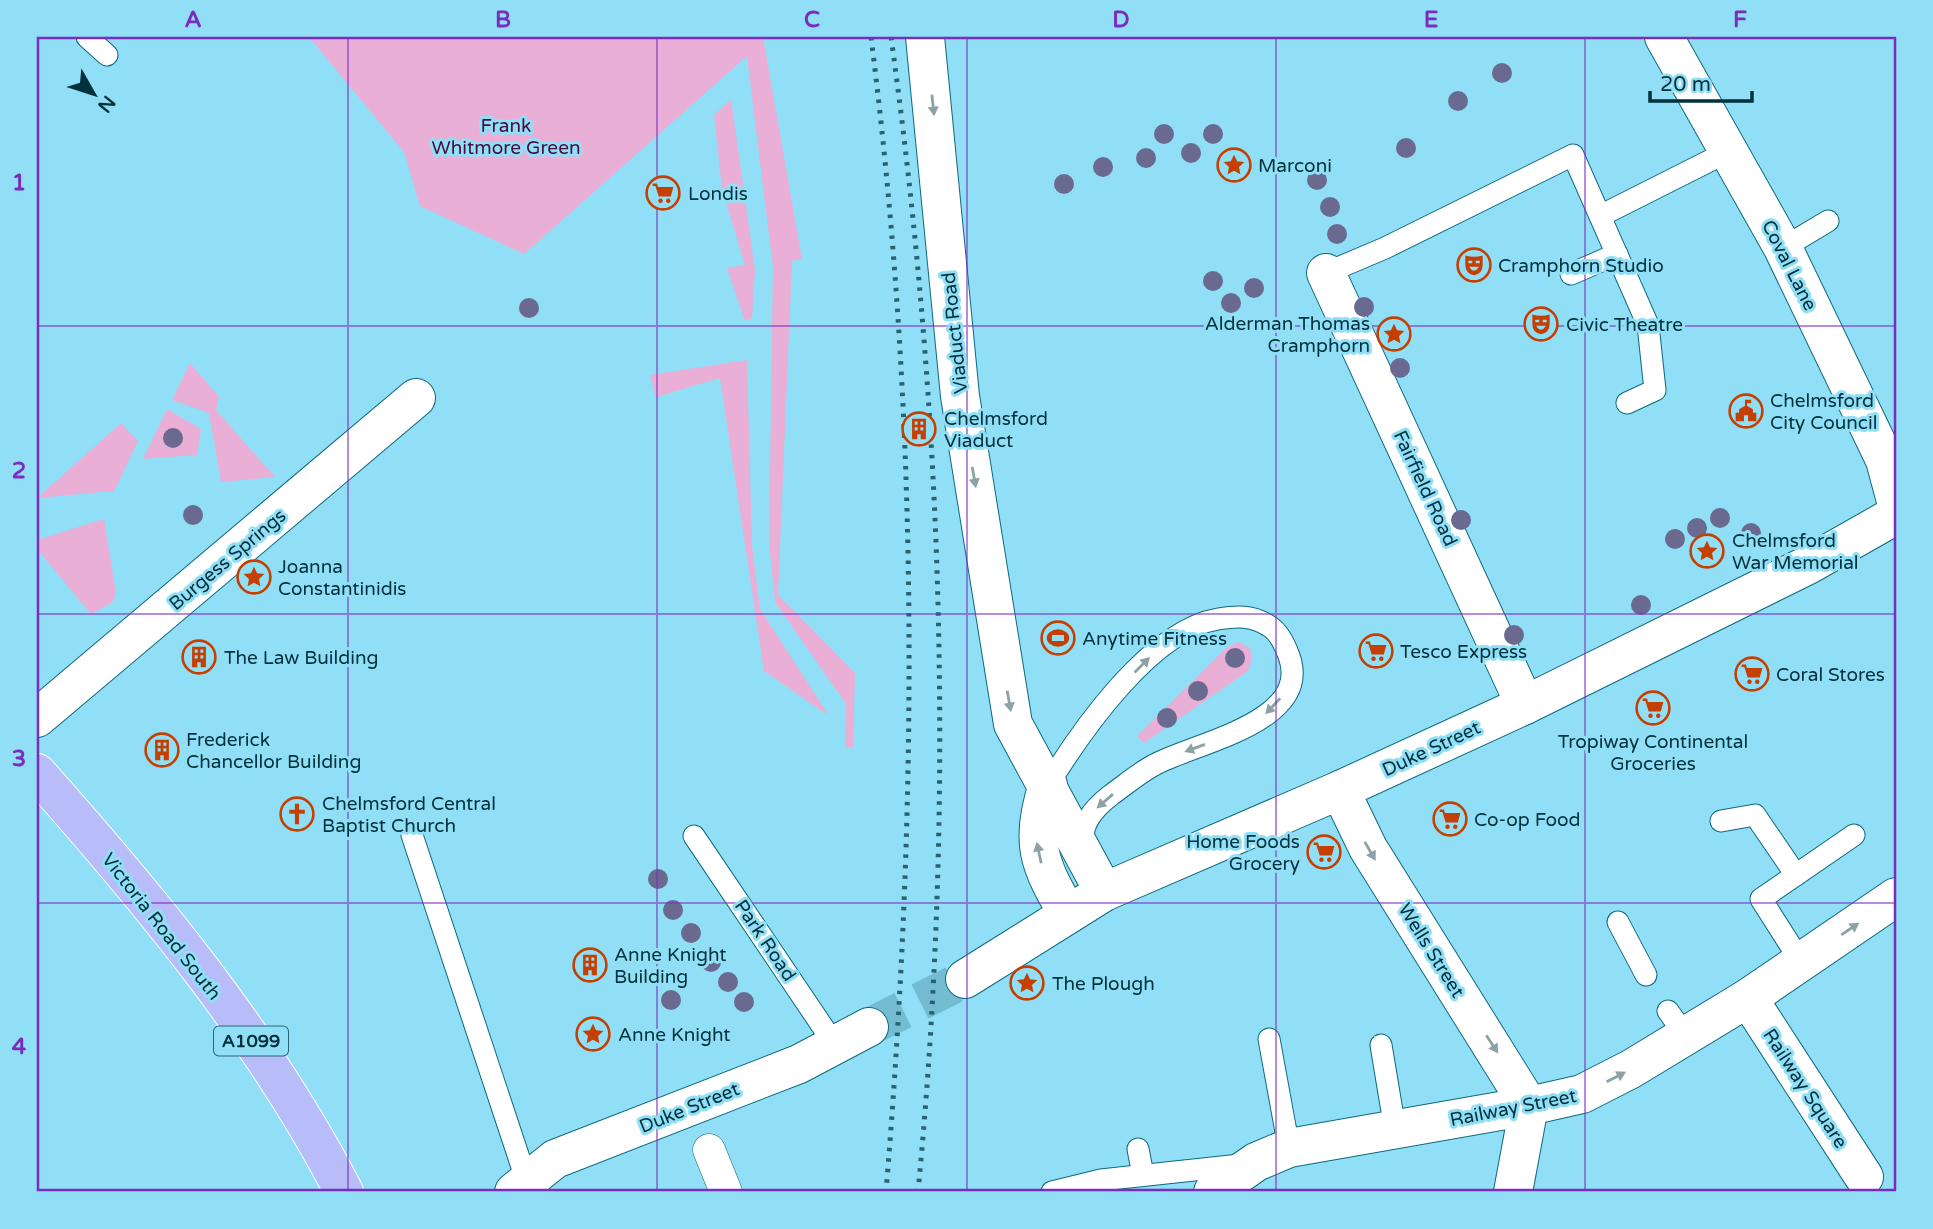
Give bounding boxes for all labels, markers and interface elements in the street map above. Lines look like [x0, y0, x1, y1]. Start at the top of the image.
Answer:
text: A [184, 6, 202, 34]
text: B [495, 6, 511, 34]
text: C [804, 6, 820, 34]
text: D [1112, 6, 1130, 34]
text: E [1424, 6, 1438, 34]
text: F [1733, 6, 1747, 34]
north arrow [60, 60, 130, 130]
scale bar [1650, 60, 1751, 104]
text: 20 m [1660, 72, 1711, 97]
text: N [93, 91, 120, 117]
one-way arrow [927, 94, 938, 116]
park label: Frank Whitmore Green [432, 115, 580, 159]
place icon: Marconi [1215, 146, 1253, 184]
place label: Marconi [1258, 155, 1332, 177]
text: 1 [12, 169, 26, 197]
supermarket icon: Londis [644, 174, 682, 212]
place label: Londis [688, 183, 748, 205]
street label: Coval Lane [1757, 217, 1821, 314]
theatre icon: Cramphorn Studio [1455, 246, 1493, 284]
place label: Cramphorn Studio [1498, 255, 1664, 277]
street label: Viaduct Road [938, 271, 972, 395]
theatre icon: Civic Theatre [1522, 305, 1560, 343]
place label: Alderman Thomas Cramphorn [1205, 313, 1370, 357]
place label: Civic Theatre [1566, 314, 1683, 336]
place icon: Alderman Thomas Cramphorn [1375, 315, 1413, 353]
place label: Chelmsford City Council [1770, 390, 1877, 434]
public building icon: Chelmsford City Council [1727, 392, 1765, 430]
place label: Chelmsford Viaduct [944, 408, 1048, 452]
building icon: Chelmsford Viaduct [900, 410, 938, 448]
street label: Fairfield Road [1389, 427, 1461, 550]
text: 2 [12, 457, 26, 485]
one-way arrow [969, 466, 980, 488]
street label: Burgess Springs [165, 504, 291, 615]
place label: Chelmsford War Memorial [1732, 530, 1859, 574]
place icon: Chelmsford War Memorial [1688, 532, 1726, 570]
place label: Joanna Constantinidis [278, 556, 406, 600]
place icon: Joanna Constantinidis [235, 558, 273, 596]
sports icon: Anytime Fitness [1039, 619, 1077, 657]
place label: Anytime Fitness [1082, 628, 1227, 650]
supermarket icon: Tesco Express [1357, 632, 1395, 670]
building icon: The Law Building [180, 638, 218, 676]
place label: Tesco Express [1400, 641, 1527, 663]
place label: The Law Building [224, 647, 379, 669]
supermarket icon: Coral Stores [1733, 655, 1771, 693]
one-way arrow [1134, 657, 1150, 674]
place label: Coral Stores [1776, 664, 1885, 686]
supermarket icon: Tropiway Continental Groceries [1634, 689, 1672, 727]
one-way arrow [1004, 690, 1015, 712]
one-way arrow [1265, 698, 1282, 715]
street label: Duke Street [1379, 717, 1484, 781]
place label: Frederick Chancellor Building [186, 729, 361, 773]
building icon: Frederick Chancellor Building [143, 731, 181, 769]
place label: Tropiway Continental Groceries [1558, 731, 1748, 775]
one-way arrow [1184, 743, 1205, 754]
text: 3 [12, 745, 26, 773]
place label: Chelmsford Central Baptist Church [322, 793, 496, 837]
one-way arrow [1096, 793, 1114, 809]
church icon: Chelmsford Central Baptist Church [278, 795, 316, 833]
supermarket icon: Co-op Food [1431, 800, 1469, 838]
place label: Co-op Food [1474, 809, 1581, 831]
place label: Home Foods Grocery [1186, 831, 1300, 875]
supermarket icon: Home Foods Grocery [1305, 833, 1343, 871]
one-way arrow [1033, 842, 1044, 864]
one-way arrow [1364, 842, 1376, 861]
street label: Victoria Road South [97, 849, 225, 1005]
street label: Park Road [730, 896, 800, 985]
street label: Wells Street [1393, 899, 1469, 1002]
one-way arrow [1841, 922, 1859, 936]
place label: Anne Knight Building [614, 944, 727, 988]
building icon: Anne Knight Building [571, 946, 609, 984]
place icon: The Plough [1008, 964, 1046, 1002]
place label: The Plough [1052, 973, 1155, 995]
place icon: Anne Knight [574, 1015, 612, 1053]
place label: Anne Knight [618, 1024, 731, 1046]
street label: Railway Square [1758, 1025, 1852, 1152]
road number: A1099 [214, 1026, 288, 1056]
text: 4 [12, 1033, 27, 1061]
one-way arrow [1485, 1034, 1498, 1053]
one-way arrow [1606, 1071, 1626, 1082]
street label: Duke Street [636, 1078, 743, 1138]
street label: Railway Street [1448, 1085, 1578, 1131]

